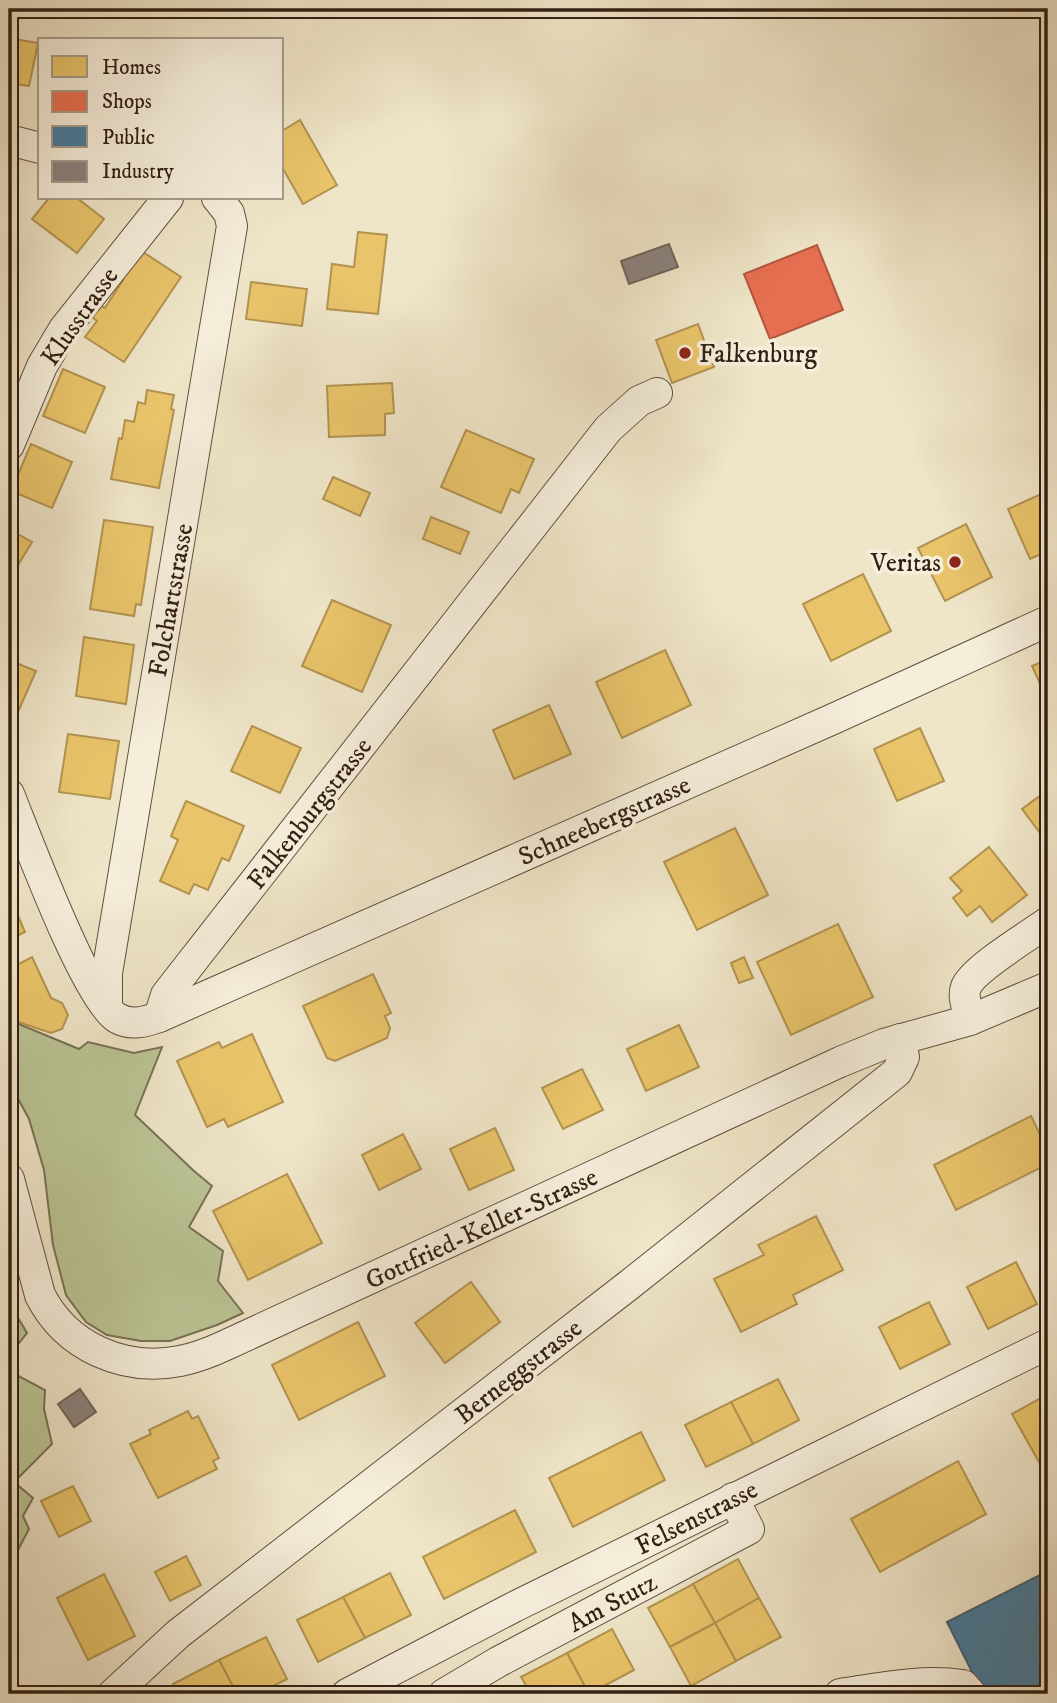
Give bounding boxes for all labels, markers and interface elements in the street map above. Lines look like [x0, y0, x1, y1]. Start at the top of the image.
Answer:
legend [38, 38, 284, 200]
text: Homes [102, 55, 161, 81]
text: Shops [102, 89, 152, 115]
text: Public [102, 125, 155, 151]
text: Industry [102, 159, 175, 185]
street label: Klusstrasse [34, 261, 126, 373]
place label: Falkenburg [699, 338, 817, 371]
marker: Falkenburg [677, 345, 693, 361]
street label: Folchartstrasse [142, 521, 201, 679]
place label: Veritas [870, 547, 941, 580]
marker: Veritas [947, 554, 963, 570]
street label: Falkenburgstrasse [241, 731, 380, 897]
street label: Schneebergstrasse [514, 769, 696, 874]
street label: Gottfried-Keller-Strasse [360, 1161, 603, 1298]
street label: Berneggstrasse [449, 1312, 589, 1432]
street label: Felsenstrasse [630, 1473, 763, 1563]
street label: Am Stutz [563, 1566, 663, 1640]

